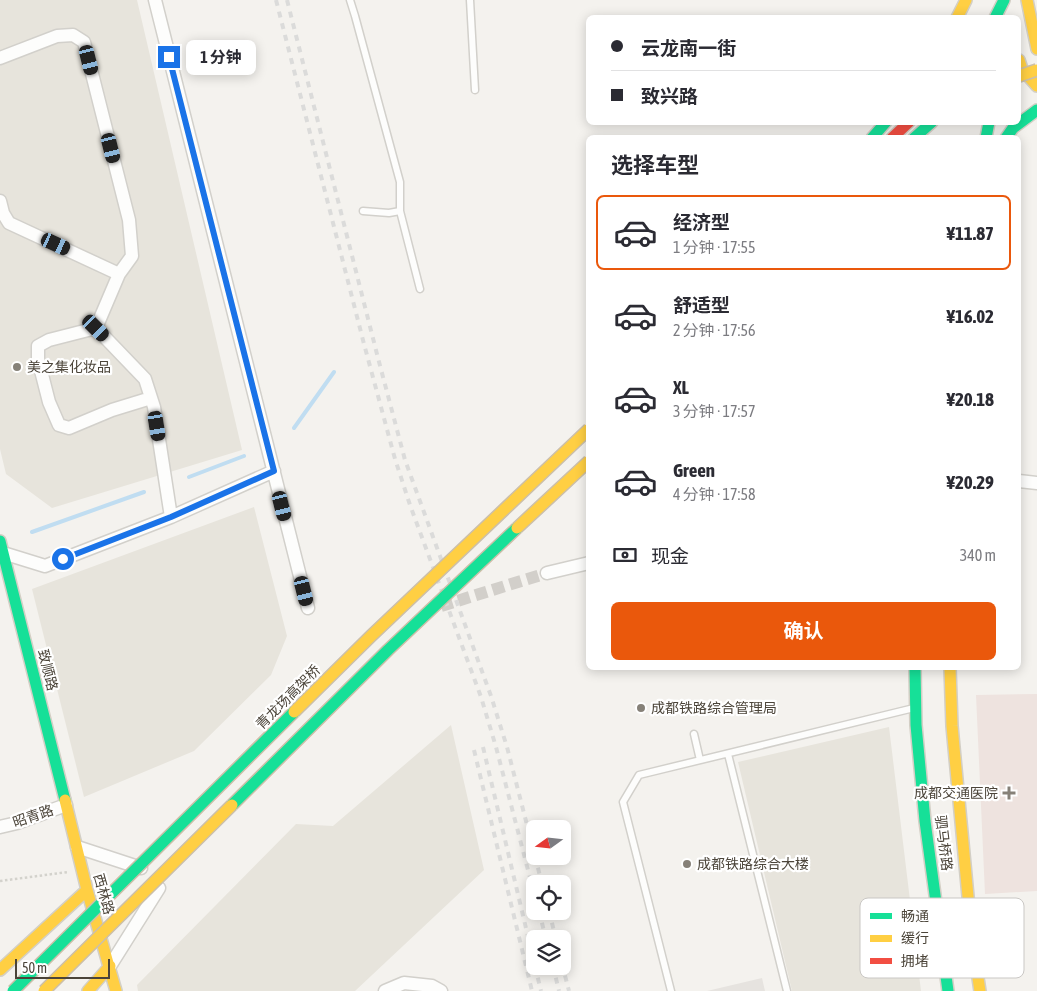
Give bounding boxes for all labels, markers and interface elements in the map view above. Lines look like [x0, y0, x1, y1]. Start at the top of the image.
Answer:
text: 云龙南一街 [641, 37, 736, 59]
callout: 1 分钟 [186, 40, 256, 74]
car [78, 44, 99, 76]
route end [158, 46, 180, 68]
text: 1 分钟 [200, 48, 242, 66]
text: 致兴路 [641, 85, 698, 107]
car [100, 132, 121, 164]
text: 选择车型 [611, 152, 699, 178]
icon: car [613, 210, 658, 255]
text: 经济型 [673, 211, 730, 233]
text: ¥11.87 [946, 222, 994, 244]
car [39, 231, 72, 257]
text: 1 分钟 · 17:55 [673, 238, 755, 256]
icon: car [613, 293, 658, 338]
text: 舒适型 [673, 294, 730, 316]
text: ¥16.02 [946, 305, 994, 327]
car [80, 312, 111, 344]
text: 2 分钟 · 17:56 [673, 321, 755, 339]
place label: 美之集化妆品 [27, 359, 111, 375]
marker: 美之集化妆品 [11, 361, 23, 373]
icon: car [613, 376, 658, 421]
text: XL [673, 376, 689, 398]
text: ¥20.18 [946, 388, 994, 410]
text: 3 分钟 · 17:57 [673, 402, 755, 420]
car [147, 410, 166, 442]
icon: car [613, 459, 658, 504]
text: Green [673, 459, 715, 481]
text: ¥20.29 [946, 471, 994, 493]
text: 4 分钟 · 17:58 [673, 485, 755, 503]
car [271, 490, 292, 522]
icon: cash [611, 541, 639, 569]
text: 现金 [651, 545, 689, 567]
text: 340 m [960, 546, 996, 564]
route start [52, 548, 74, 570]
car [293, 575, 314, 607]
button: 确认 [611, 602, 996, 660]
street label: 致顺路 [35, 648, 61, 692]
street label: 青龙场高架桥 [253, 662, 323, 732]
place label: 成都铁路综合管理局 [651, 700, 777, 716]
marker: 成都铁路综合管理局 [635, 702, 647, 714]
place label: 成都交通医院 [914, 785, 998, 801]
marker: 成都交通医院 [1002, 786, 1016, 800]
street label: 昭青路 [11, 802, 55, 830]
street label: 驷马桥路 [933, 814, 955, 872]
north arrow [526, 820, 571, 865]
map controls [526, 820, 571, 975]
place label: 成都铁路综合大楼 [697, 856, 809, 872]
marker: 成都铁路综合大楼 [681, 858, 693, 870]
street label: 西林路 [91, 872, 117, 916]
button: locate [526, 875, 571, 920]
legend [860, 898, 1024, 978]
text: 畅通 [901, 908, 929, 924]
button: layers [526, 930, 571, 975]
text: 缓行 [901, 930, 929, 946]
text: 拥堵 [901, 953, 929, 969]
scale bar [15, 956, 110, 979]
text: 50 m [22, 960, 47, 976]

